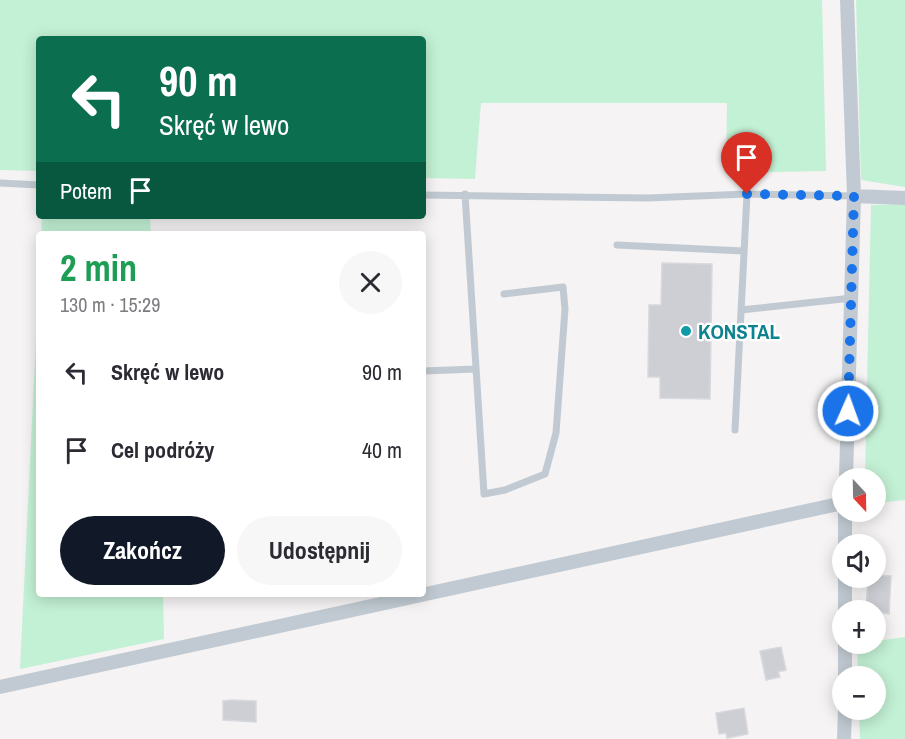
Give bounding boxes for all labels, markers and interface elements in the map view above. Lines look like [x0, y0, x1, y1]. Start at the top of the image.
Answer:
text: 90 m [159, 53, 238, 109]
icon: left [60, 60, 138, 138]
text: Skręć w lewo [159, 107, 289, 143]
pin [721, 132, 772, 194]
icon: arrive [730, 141, 763, 174]
icon: arrive [124, 174, 157, 207]
text: Potem [60, 176, 112, 206]
text: 2 min [60, 244, 137, 292]
button: close [339, 251, 402, 314]
text: 130 m · 15:29 [60, 291, 160, 318]
place label: KONSTAL [698, 317, 780, 346]
marker: KONSTAL [679, 324, 693, 338]
icon: left [60, 356, 93, 389]
text: Skręć w lewo [111, 357, 224, 387]
text: 90 m [362, 357, 402, 387]
position arrow [816, 379, 880, 443]
icon: arrive [60, 434, 93, 467]
text: Cel podróży [111, 435, 214, 465]
text: 40 m [362, 435, 402, 465]
north arrow [832, 468, 886, 522]
map controls [832, 468, 886, 720]
button: Zakończ [60, 516, 225, 585]
button: Udostępnij [237, 516, 402, 585]
button: sound [832, 534, 886, 588]
button: + [832, 600, 886, 654]
button: − [832, 666, 886, 720]

